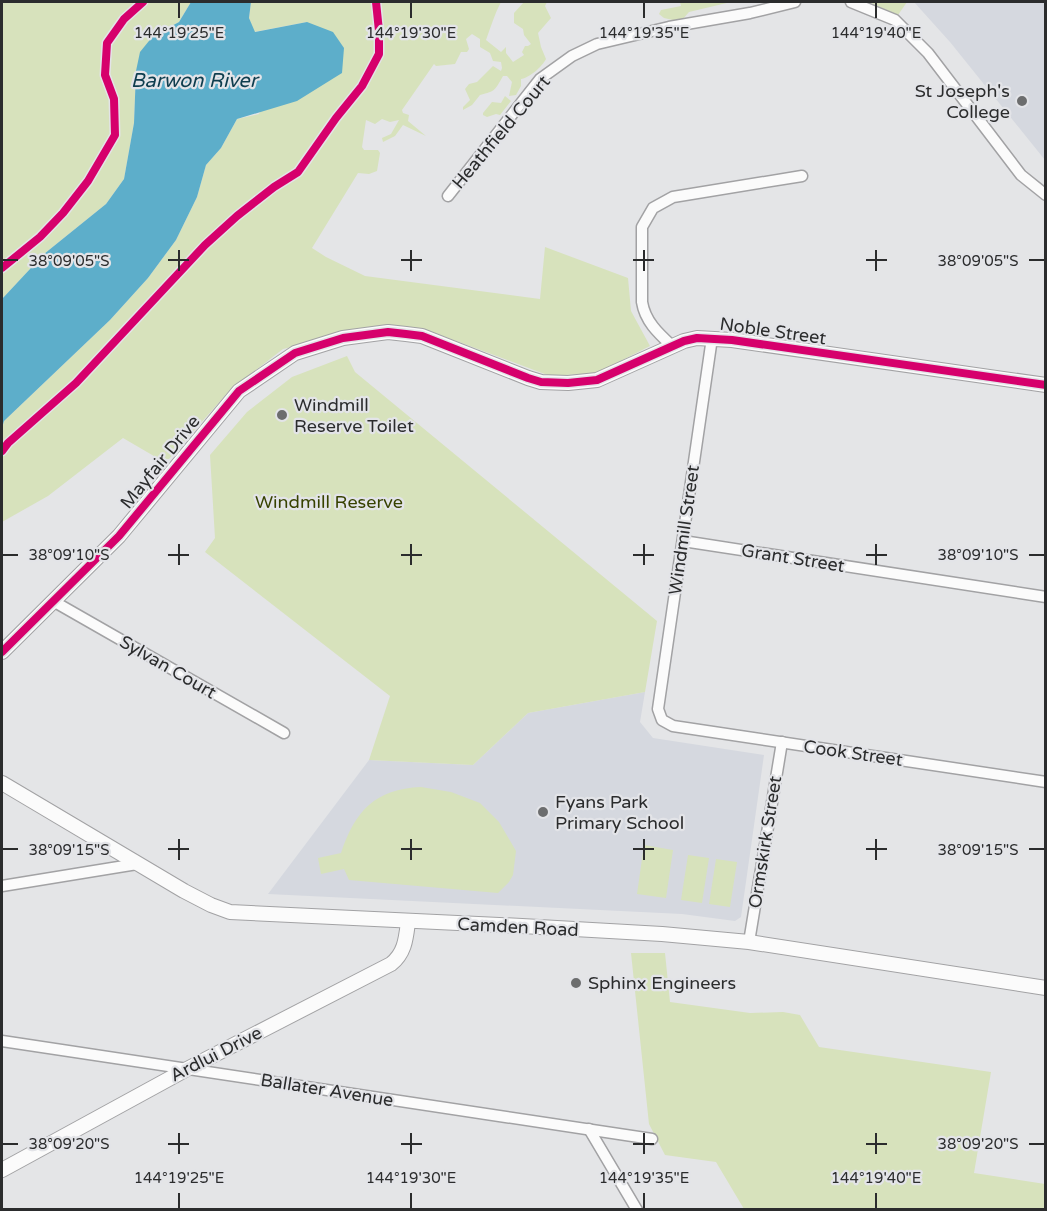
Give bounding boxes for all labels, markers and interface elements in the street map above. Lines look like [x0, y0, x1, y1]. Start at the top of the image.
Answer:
text: 144°19'25"E [134, 24, 224, 42]
text: 144°19'30"E [366, 24, 456, 42]
text: 144°19'35"E [599, 24, 689, 42]
text: 144°19'40"E [831, 24, 921, 42]
water label: Barwon River [131, 69, 260, 93]
street label: Heathfield Court [447, 71, 555, 193]
place label: St Joseph's College [915, 80, 1010, 123]
marker: St Joseph's College [1015, 94, 1029, 108]
text: 38°09'05"S [29, 252, 109, 270]
text: 38°09'05"S [938, 252, 1018, 270]
street label: Noble Street [718, 313, 828, 349]
place label: Windmill Reserve Toilet [294, 394, 414, 437]
marker: Windmill Reserve Toilet [275, 408, 289, 422]
street label: Mayfair Drive [116, 411, 204, 513]
street label: Windmill Street [664, 464, 704, 596]
park label: Windmill Reserve [255, 491, 403, 513]
street label: Grant Street [740, 539, 846, 577]
text: 38°09'10"S [29, 546, 109, 564]
text: 38°09'10"S [938, 546, 1018, 564]
street label: Sylvan Court [116, 631, 220, 704]
street label: Cook Street [802, 735, 904, 771]
street label: Ormskirk Street [744, 774, 786, 910]
place label: Fyans Park Primary School [555, 791, 684, 834]
marker: Fyans Park Primary School [536, 805, 550, 819]
text: 38°09'15"S [29, 841, 109, 859]
text: 38°09'15"S [938, 841, 1018, 859]
street label: Camden Road [457, 913, 579, 941]
place label: Sphinx Engineers [588, 972, 736, 994]
marker: Sphinx Engineers [569, 976, 583, 990]
street label: Ardlui Drive [166, 1021, 266, 1087]
street label: Ballater Avenue [259, 1069, 395, 1111]
text: 38°09'20"S [29, 1135, 109, 1153]
text: 38°09'20"S [938, 1135, 1018, 1153]
text: 144°19'25"E [134, 1169, 224, 1187]
text: 144°19'30"E [366, 1169, 456, 1187]
text: 144°19'35"E [599, 1169, 689, 1187]
text: 144°19'40"E [831, 1169, 921, 1187]

